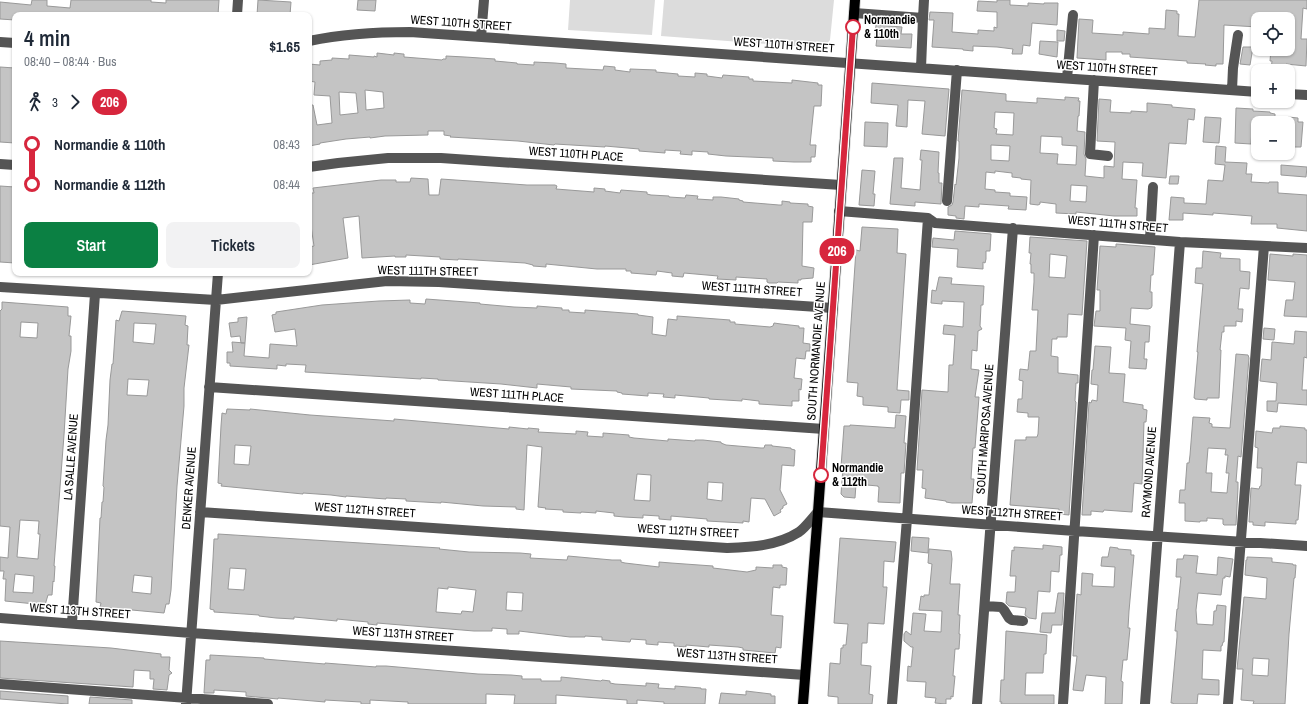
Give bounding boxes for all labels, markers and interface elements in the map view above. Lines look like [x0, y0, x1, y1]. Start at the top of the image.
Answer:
street label: WEST 110TH STREET [410, 11, 512, 35]
place label: Normandie & 110th [864, 12, 916, 42]
map controls [1251, 12, 1295, 160]
button: locate [1251, 12, 1295, 56]
marker: Normandie & 110th [845, 19, 861, 35]
text: 4 min [24, 23, 70, 53]
street label: WEST 110TH STREET [733, 33, 835, 57]
text: $1.65 [269, 36, 300, 57]
text: 08:40 – 08:44 · Bus [24, 53, 116, 70]
street label: WEST 110TH STREET [1056, 56, 1158, 80]
button: + [1251, 64, 1295, 108]
icon: walk [24, 91, 46, 113]
icon: forward [64, 91, 86, 113]
text: 206 [100, 93, 119, 111]
text: 3 [52, 94, 58, 111]
button: − [1251, 116, 1295, 160]
text: Normandie & 110th [54, 134, 165, 155]
text: 08:43 [273, 136, 300, 153]
street label: WEST 110TH PLACE [528, 143, 624, 165]
text: Normandie & 112th [54, 174, 165, 195]
text: 08:44 [273, 176, 300, 193]
street label: WEST 111TH STREET [1067, 212, 1169, 236]
button: Start [24, 222, 158, 268]
button: Tickets [166, 222, 300, 268]
line badge: 206 [814, 238, 860, 264]
text: 206 [827, 242, 847, 260]
street label: WEST 111TH STREET [378, 262, 478, 280]
street label: WEST 111TH STREET [701, 278, 803, 300]
street label: SOUTH NORMANDIE AVENUE [803, 281, 829, 421]
street label: SOUTH MARIPOSA AVENUE [972, 363, 998, 495]
street label: WEST 111TH PLACE [470, 384, 564, 406]
street label: LA SALLE AVENUE [60, 413, 82, 501]
street label: RAYMOND AVENUE [1138, 426, 1160, 518]
street label: DENKER AVENUE [178, 446, 200, 530]
place label: Normandie & 112th [832, 460, 884, 490]
marker: Normandie & 112th [813, 467, 829, 483]
street label: WEST 112TH STREET [314, 498, 416, 522]
street label: WEST 112TH STREET [961, 501, 1063, 525]
street label: WEST 112TH STREET [637, 520, 739, 542]
street label: WEST 113TH STREET [29, 599, 131, 623]
street label: WEST 113TH STREET [352, 622, 454, 646]
street label: WEST 113TH STREET [676, 644, 778, 668]

